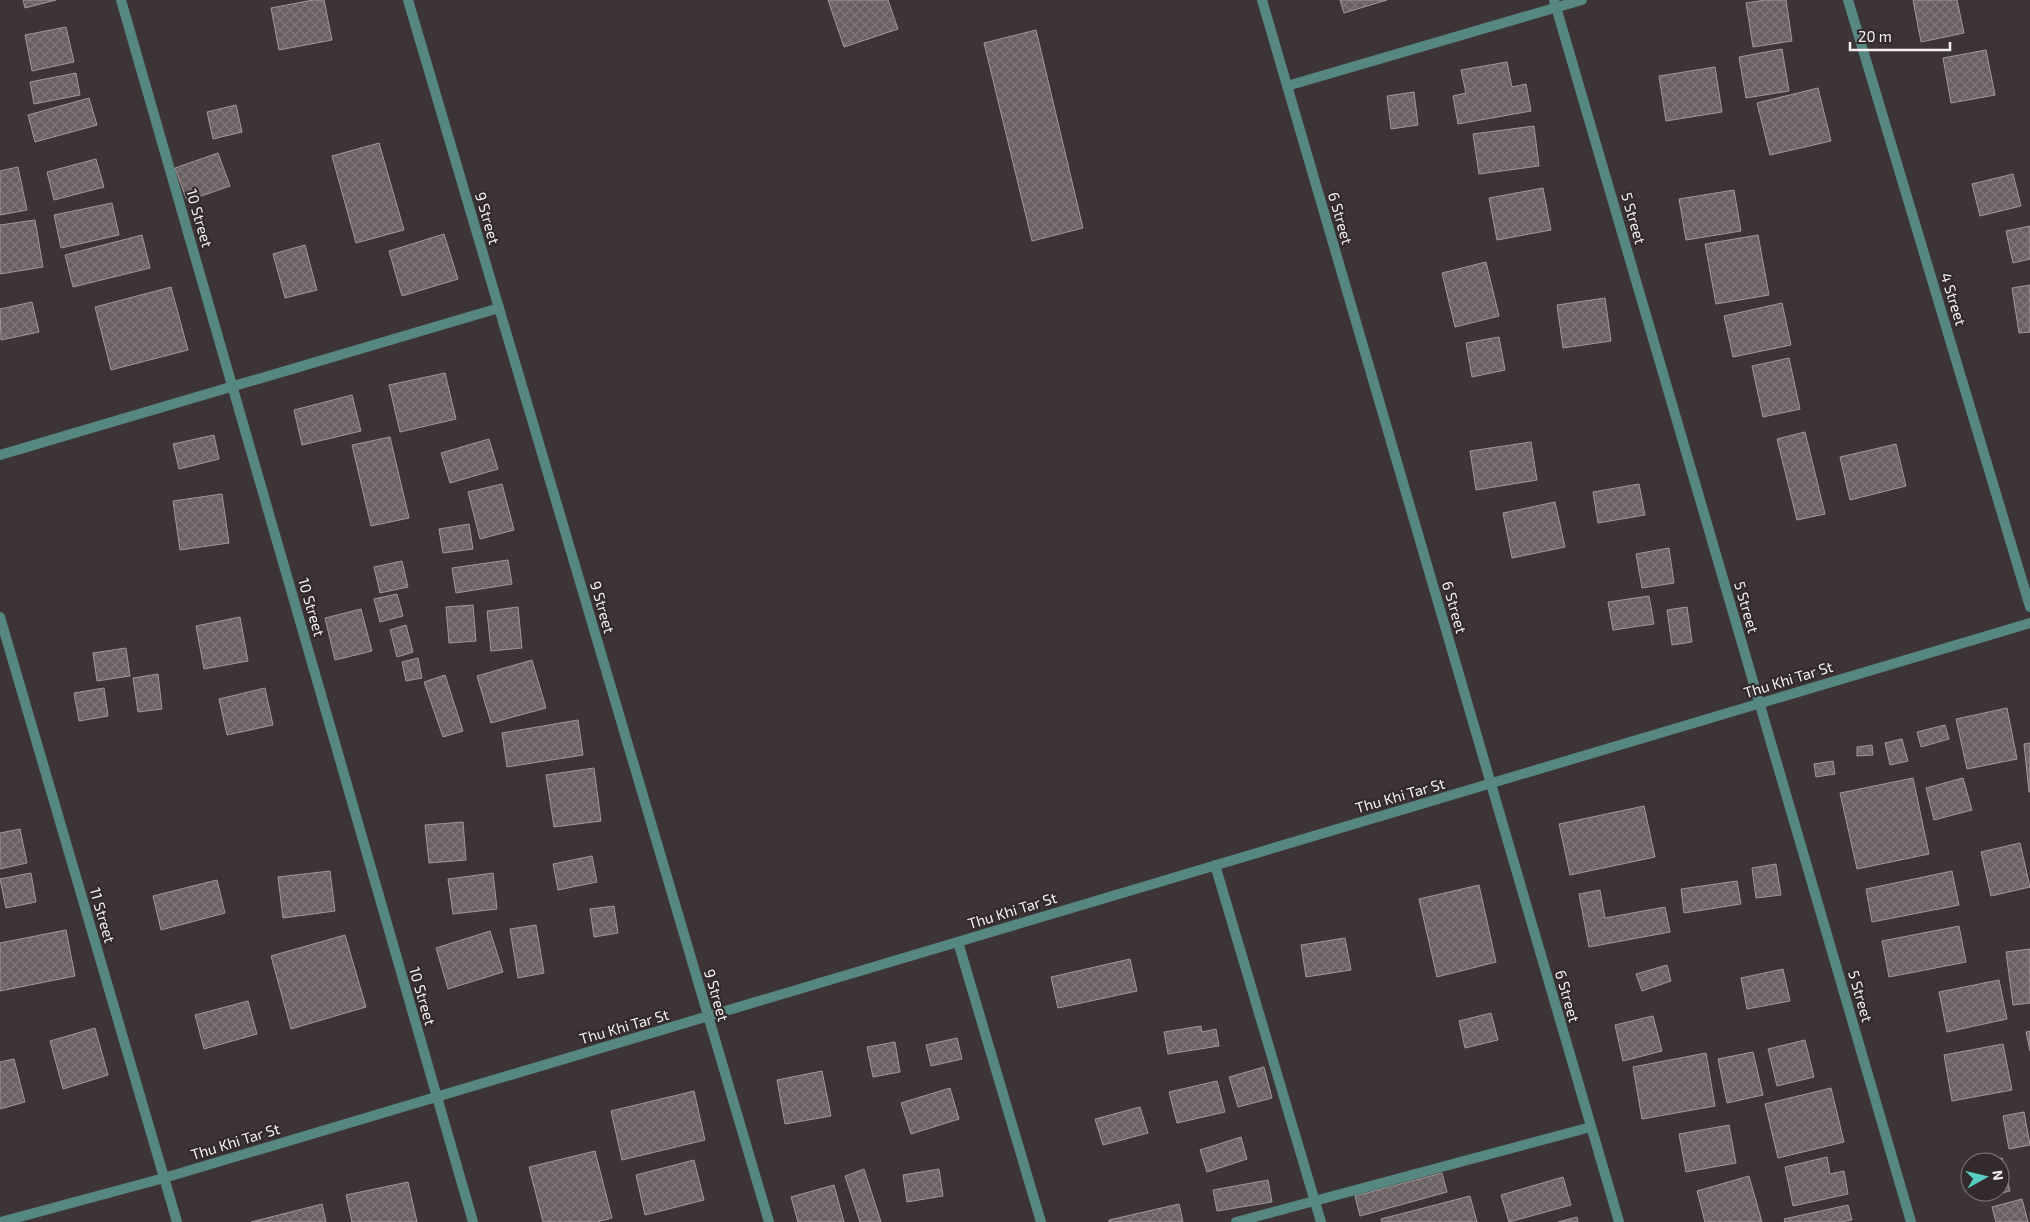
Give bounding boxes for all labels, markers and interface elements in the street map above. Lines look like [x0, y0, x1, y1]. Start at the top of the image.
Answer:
scale bar [1850, 20, 1950, 52]
text: 20 m [1858, 27, 1892, 45]
street label: 10 Street [183, 187, 217, 250]
street label: 9 Street [472, 190, 504, 247]
street label: 6 Street [1325, 190, 1357, 247]
street label: 5 Street [1618, 190, 1650, 246]
street label: 4 Street [1937, 270, 1971, 328]
street label: 10 Street [295, 576, 329, 639]
street label: 9 Street [587, 579, 619, 636]
street label: 6 Street [1439, 579, 1471, 636]
street label: 5 Street [1731, 579, 1763, 635]
street label: Thu Khi Tar St [1741, 657, 1835, 701]
street label: Thu Khi Tar St [1353, 774, 1447, 816]
street label: 11 Street [86, 885, 120, 945]
street label: Thu Khi Tar St [965, 888, 1059, 932]
street label: 10 Street [406, 965, 440, 1028]
street label: 9 Street [701, 967, 733, 1024]
street label: 6 Street [1552, 968, 1584, 1025]
street label: 5 Street [1845, 968, 1877, 1024]
street label: Thu Khi Tar St [577, 1005, 671, 1047]
street label: Thu Khi Tar St [188, 1119, 282, 1163]
north arrow [1960, 1152, 2010, 1202]
text: N [1989, 1169, 2007, 1181]

